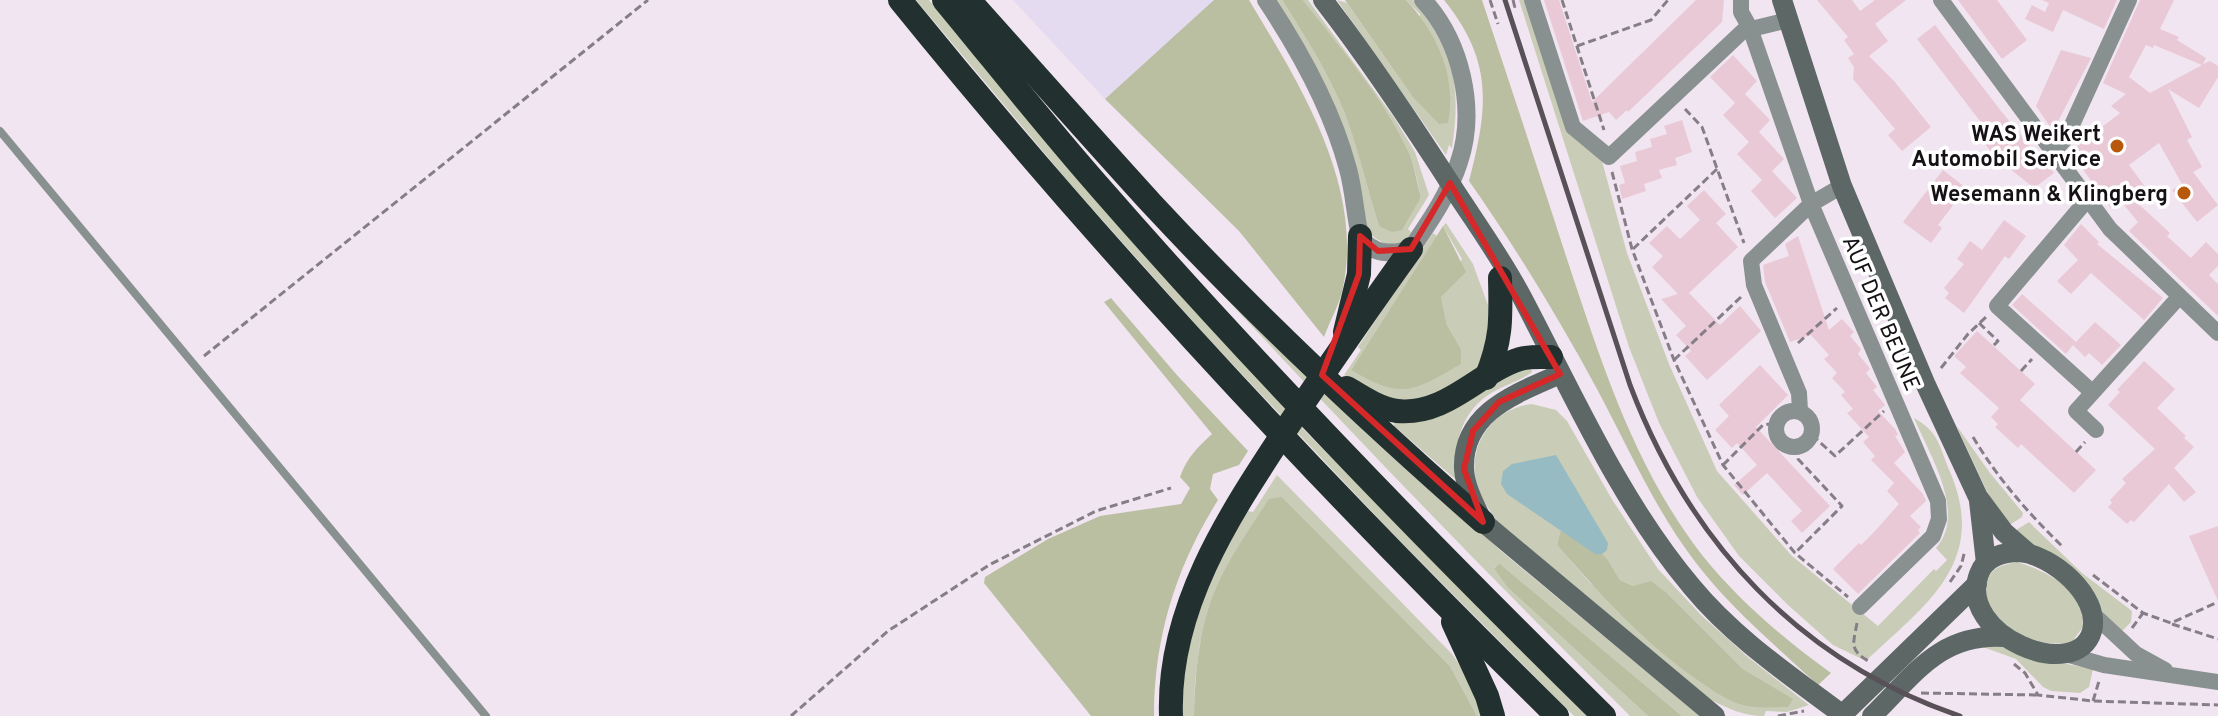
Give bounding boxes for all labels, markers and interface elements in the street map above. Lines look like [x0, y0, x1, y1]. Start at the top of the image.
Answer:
place label: WAS Weikert Automobil Service [1911, 122, 2101, 174]
marker: WAS Weikert Automobil Service [2108, 137, 2126, 155]
place label: Wesemann & Klingberg [1930, 182, 2168, 209]
marker: Wesemann & Klingberg [2175, 184, 2193, 202]
street label: AUF DER BEUNE [1835, 232, 1925, 396]

